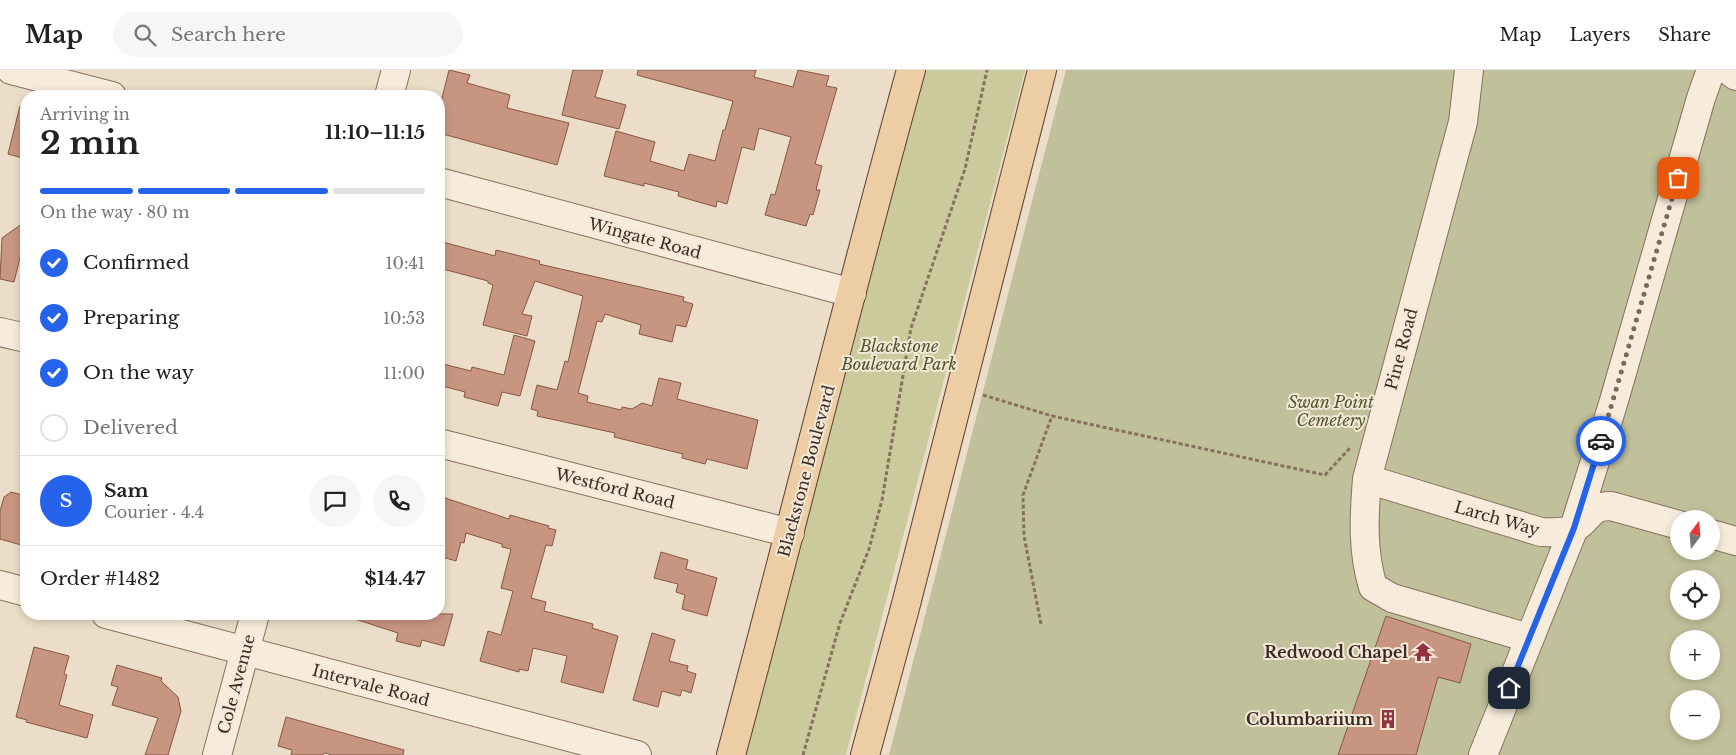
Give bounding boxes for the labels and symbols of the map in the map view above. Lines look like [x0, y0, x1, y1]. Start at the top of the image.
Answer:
pin [1657, 157, 1699, 199]
street label: Wingate Road [585, 213, 704, 263]
street label: Pine Road [1380, 306, 1422, 392]
park label: Blackstone Boulevard Park [840, 336, 957, 374]
street label: Blackstone Boulevard [773, 382, 839, 559]
park label: Swan Point Cemetery [1288, 392, 1374, 430]
courier [1576, 416, 1626, 466]
street label: Westford Road [552, 463, 677, 513]
street label: Larch Way [1452, 496, 1543, 540]
north arrow [1670, 510, 1720, 560]
street label: Cole Avenue [213, 632, 259, 736]
temple icon: Redwood Chapel [1412, 641, 1434, 663]
place label: Redwood Chapel [1264, 642, 1408, 662]
street label: Intervale Road [310, 660, 432, 710]
pin [1488, 667, 1530, 709]
building icon: Columbariium [1377, 708, 1399, 730]
place label: Columbariium [1246, 709, 1373, 729]

